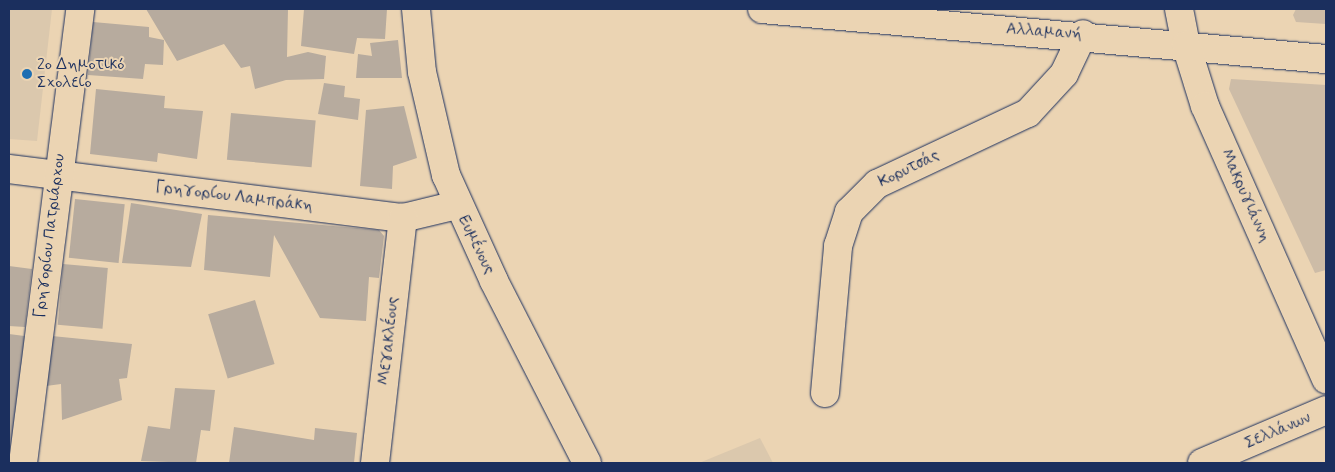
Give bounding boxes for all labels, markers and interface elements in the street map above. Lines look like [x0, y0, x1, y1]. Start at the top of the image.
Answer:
street label: Αλλαμανή [1005, 20, 1083, 44]
place label: 2ο Δημοτικό Σχολείο [37, 55, 124, 93]
marker: 2ο Δημοτικό Σχολείο [21, 68, 33, 80]
street label: Κορυτσάς [875, 146, 943, 192]
street label: Μακρυγιάννη [1216, 146, 1274, 246]
street label: Γρηγορίου Πατριάρχου [30, 153, 70, 319]
street label: Γρηγορίου Λαμπράκη [154, 178, 314, 216]
street label: Ευμένους [453, 212, 499, 278]
street label: Μεγακλέους [375, 296, 403, 386]
street label: Σελλάνων [1242, 409, 1314, 453]

